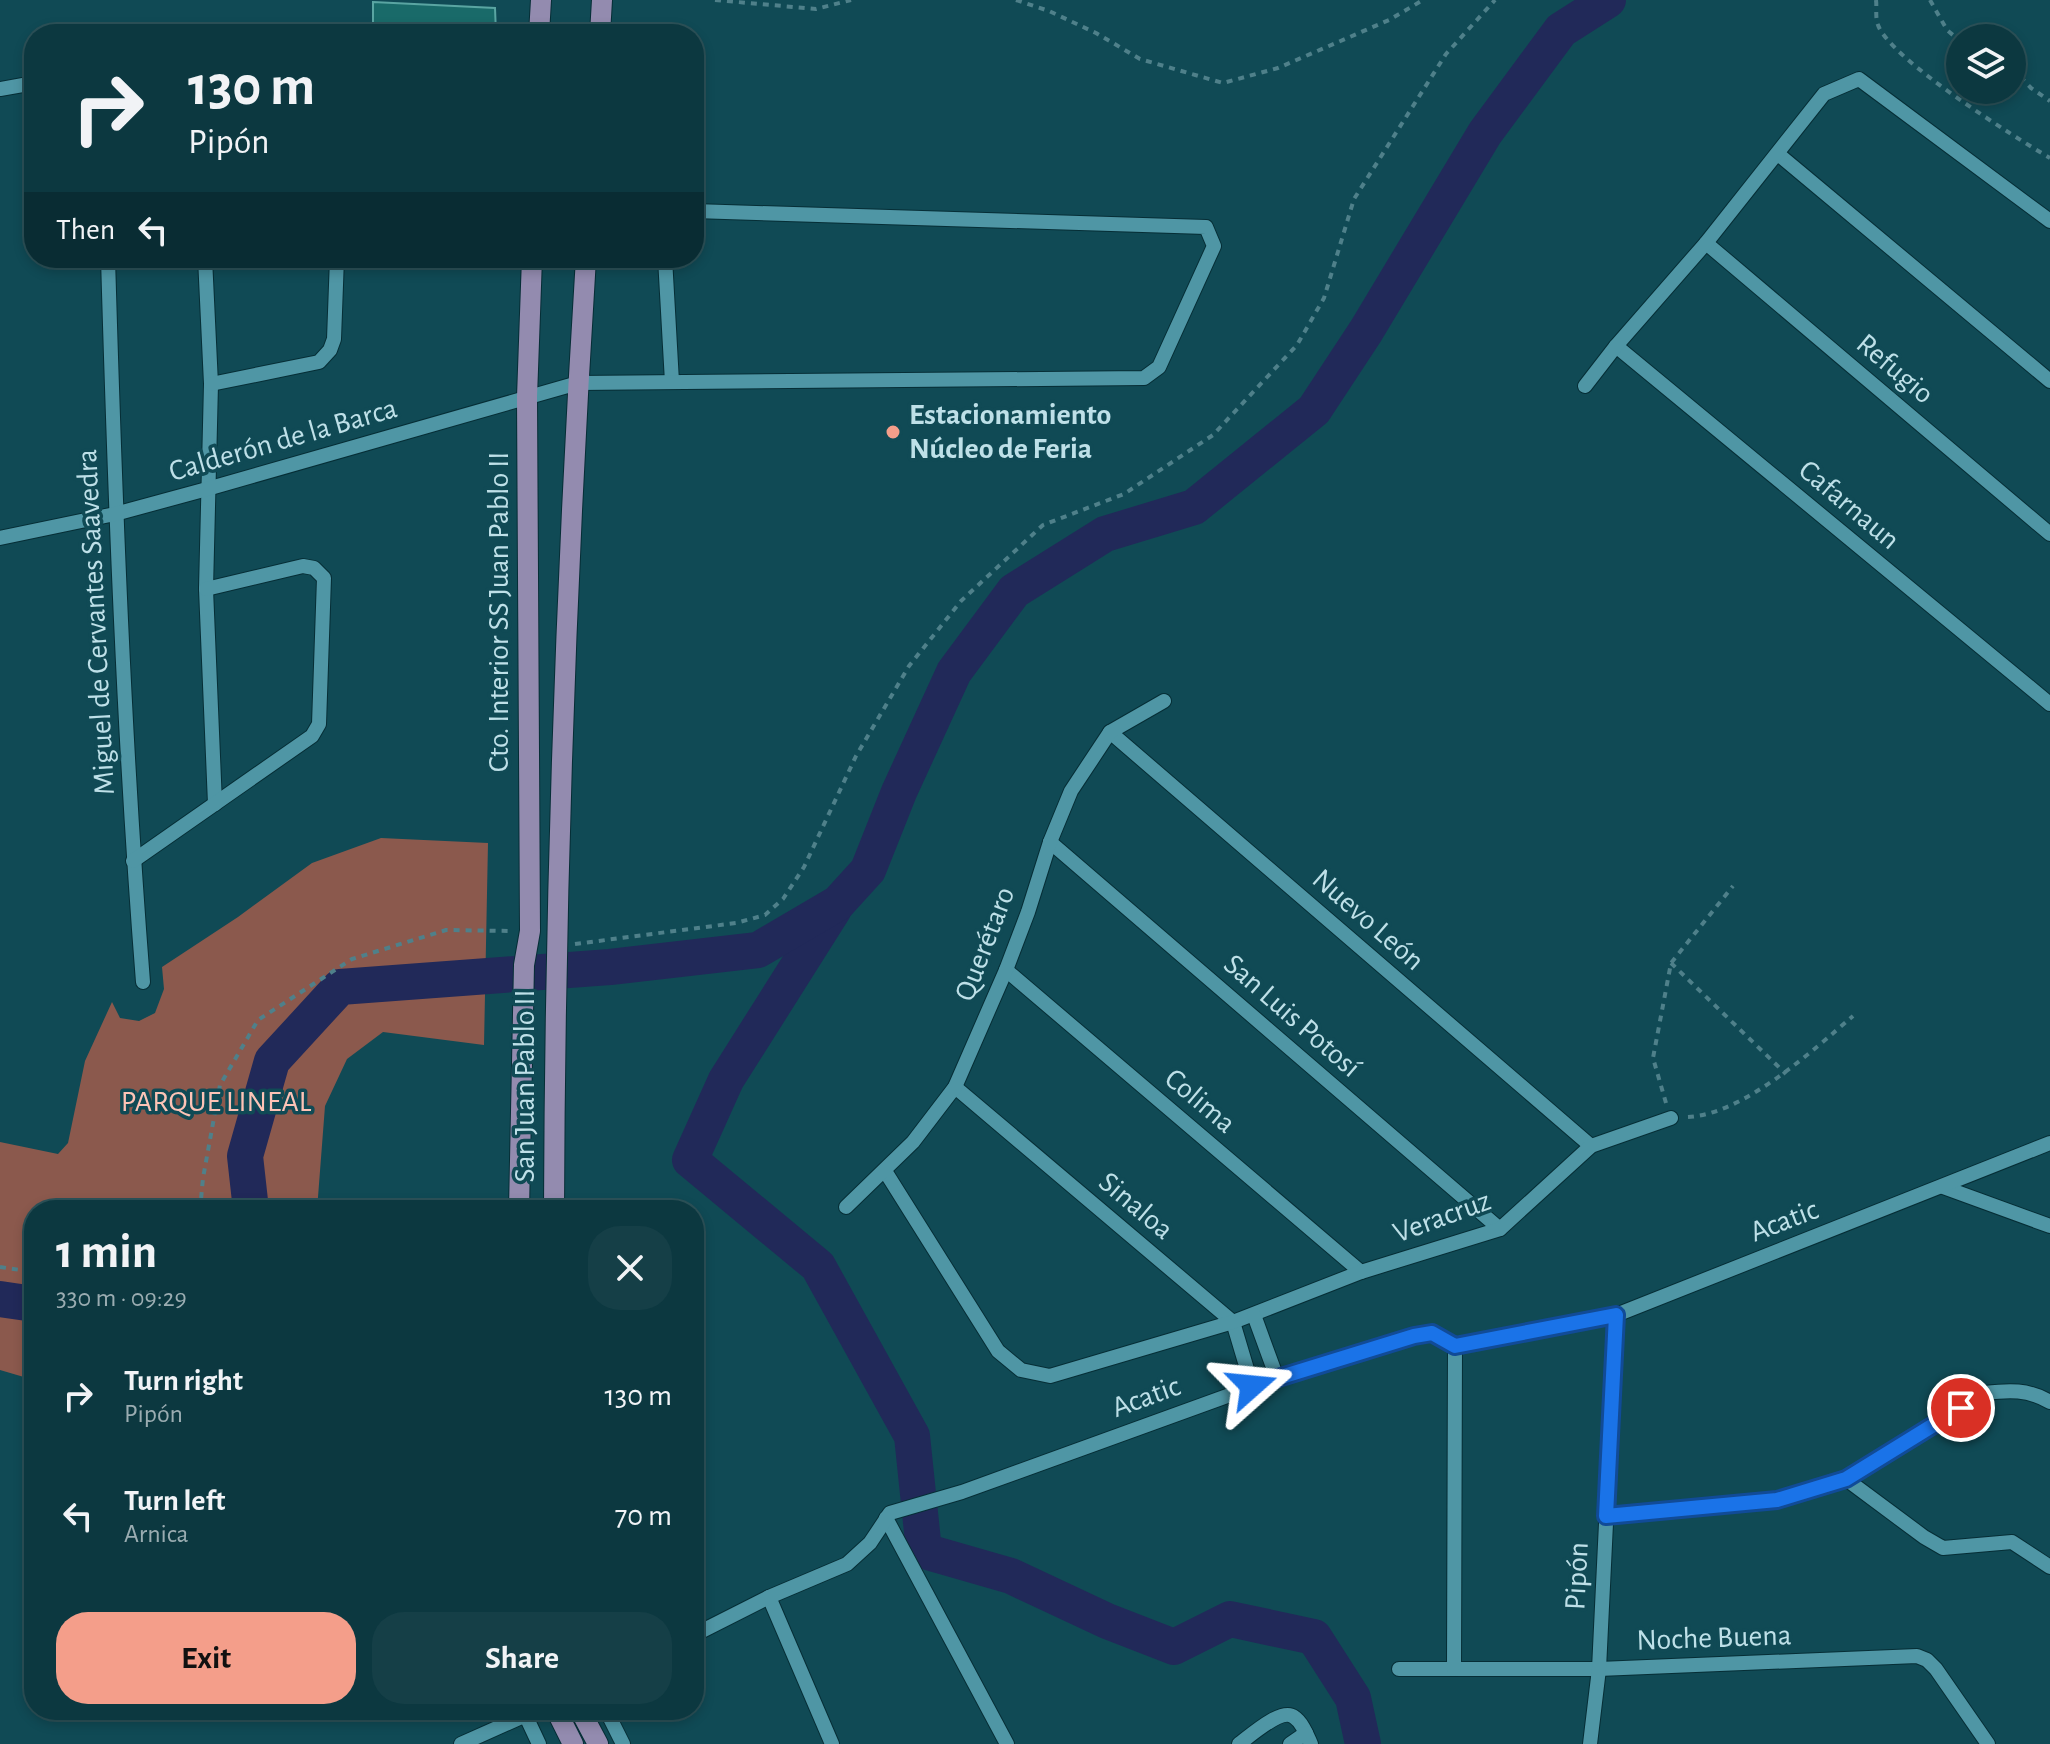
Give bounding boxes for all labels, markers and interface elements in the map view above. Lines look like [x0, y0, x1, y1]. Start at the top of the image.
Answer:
map controls [1946, 24, 2026, 104]
button: layers [1946, 24, 2026, 104]
icon: right [56, 56, 160, 160]
text: 130 m [188, 59, 315, 115]
text: Pipón [188, 124, 270, 160]
icon: left [131, 208, 175, 252]
text: Then [56, 215, 115, 245]
street label: Refugio [1851, 328, 1939, 410]
street label: Calderón de la Barca [166, 393, 400, 487]
place label: Estacionamiento Núcleo de Feria [909, 400, 1111, 464]
marker: Estacionamiento Núcleo de Feria [884, 423, 902, 441]
street label: Miguel de Cervantes Saavedra [72, 448, 120, 796]
street label: Cto. Interior SS Juan Pablo II [484, 452, 514, 772]
street label: Cafarnaun [1793, 455, 1905, 555]
street label: Nuevo León [1306, 864, 1430, 976]
street label: Querétaro [950, 883, 1020, 1005]
street label: San Luis Potosí [1218, 949, 1367, 1084]
street label: San Juan Pablo II [510, 989, 540, 1183]
street label: Colima [1159, 1063, 1241, 1139]
park label: PARQUE LINEAL [121, 1087, 312, 1117]
street label: Sinaloa [1093, 1167, 1179, 1245]
street label: Veracruz [1389, 1186, 1495, 1248]
street label: Acatic [1746, 1194, 1823, 1248]
button: close [588, 1226, 672, 1310]
text: 1 min [56, 1229, 157, 1277]
text: 330 m · 09:29 [56, 1285, 187, 1311]
position arrow [1210, 1344, 1294, 1428]
text: Turn right [124, 1366, 243, 1396]
street label: Acatic [1108, 1371, 1185, 1423]
icon: right [56, 1374, 100, 1418]
pin [1927, 1374, 1995, 1442]
text: 130 m [605, 1381, 672, 1411]
icon: arrive [1939, 1386, 1983, 1430]
text: Pipón [124, 1401, 183, 1427]
text: Turn left [124, 1486, 225, 1516]
icon: left [56, 1494, 100, 1538]
text: 70 m [615, 1501, 672, 1531]
text: Arnica [124, 1521, 189, 1547]
street label: Pipón [1560, 1541, 1594, 1611]
button: Exit [56, 1612, 356, 1704]
button: Share [372, 1612, 672, 1704]
street label: Noche Buena [1636, 1620, 1792, 1656]

